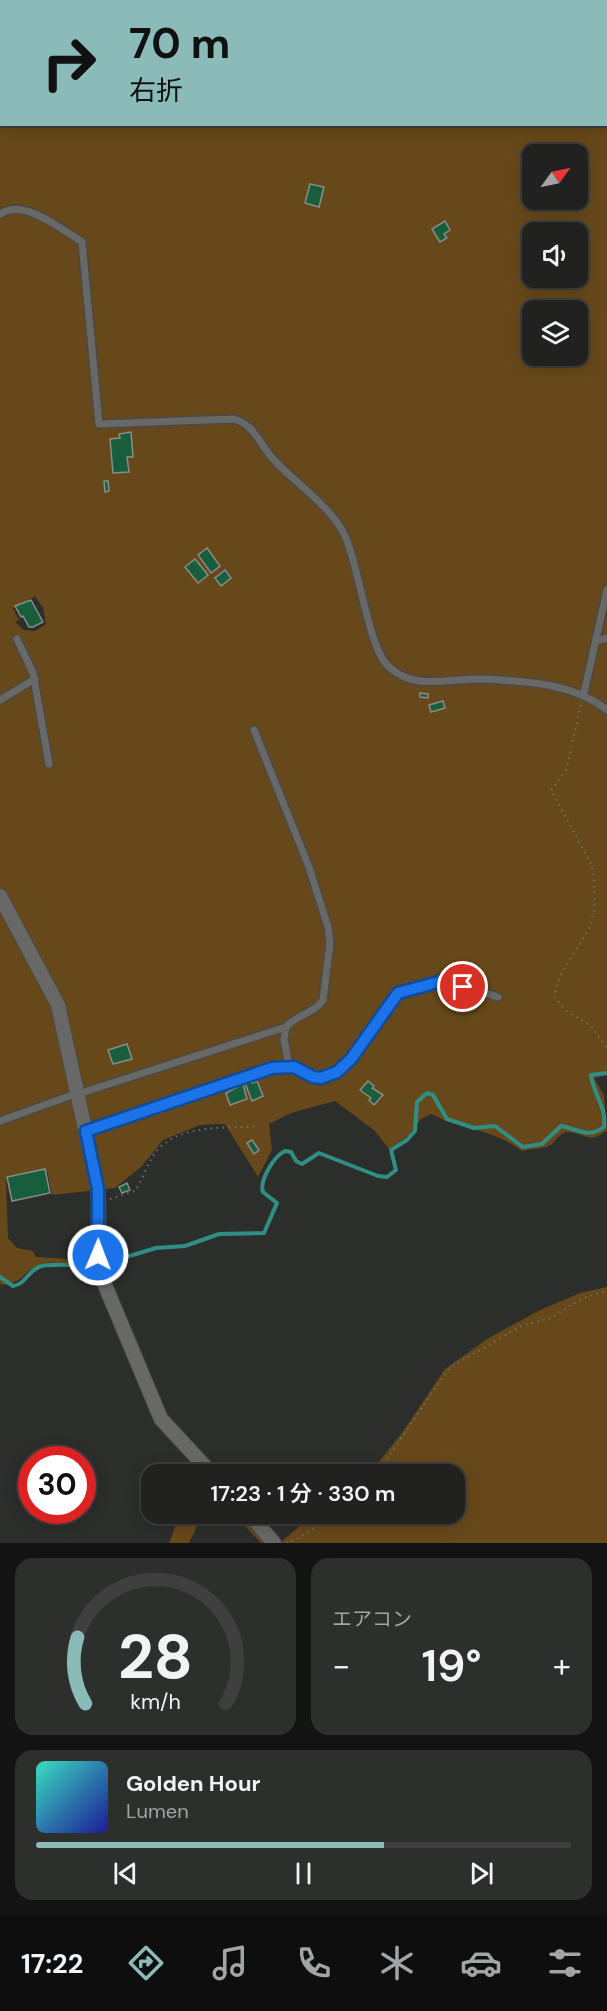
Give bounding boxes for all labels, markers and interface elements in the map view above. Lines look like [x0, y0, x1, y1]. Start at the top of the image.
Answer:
text: 70 m [129, 16, 230, 71]
icon: right [30, 24, 108, 102]
text: 右折 [129, 73, 183, 108]
north arrow [522, 144, 588, 210]
map controls [522, 144, 588, 366]
button: sound [522, 222, 588, 288]
button: layers [522, 300, 588, 366]
pin [437, 961, 488, 1012]
icon: arrive [446, 970, 479, 1003]
position arrow [66, 1223, 130, 1287]
speed limit sign: 30 [18, 1446, 96, 1524]
text: 17:23 · 1 分 · 330 m [211, 1479, 395, 1508]
text: エアコン [332, 1606, 412, 1632]
text: 28 [118, 1616, 193, 1697]
text: 19° [421, 1636, 482, 1695]
text: − [332, 1644, 350, 1687]
text: + [553, 1644, 571, 1687]
text: km/h [130, 1688, 181, 1716]
text: Golden Hour [126, 1769, 261, 1798]
text: Lumen [126, 1798, 189, 1824]
icon: previous [109, 1857, 142, 1890]
icon: pause [287, 1857, 320, 1890]
icon: next [465, 1857, 498, 1890]
icon: directions [125, 1942, 167, 1984]
icon: music [209, 1942, 251, 1984]
icon: phone [293, 1942, 335, 1984]
icon: climate [376, 1942, 418, 1984]
icon: car [460, 1942, 502, 1984]
icon: filters [544, 1942, 586, 1984]
text: 17:22 [21, 1946, 83, 1981]

